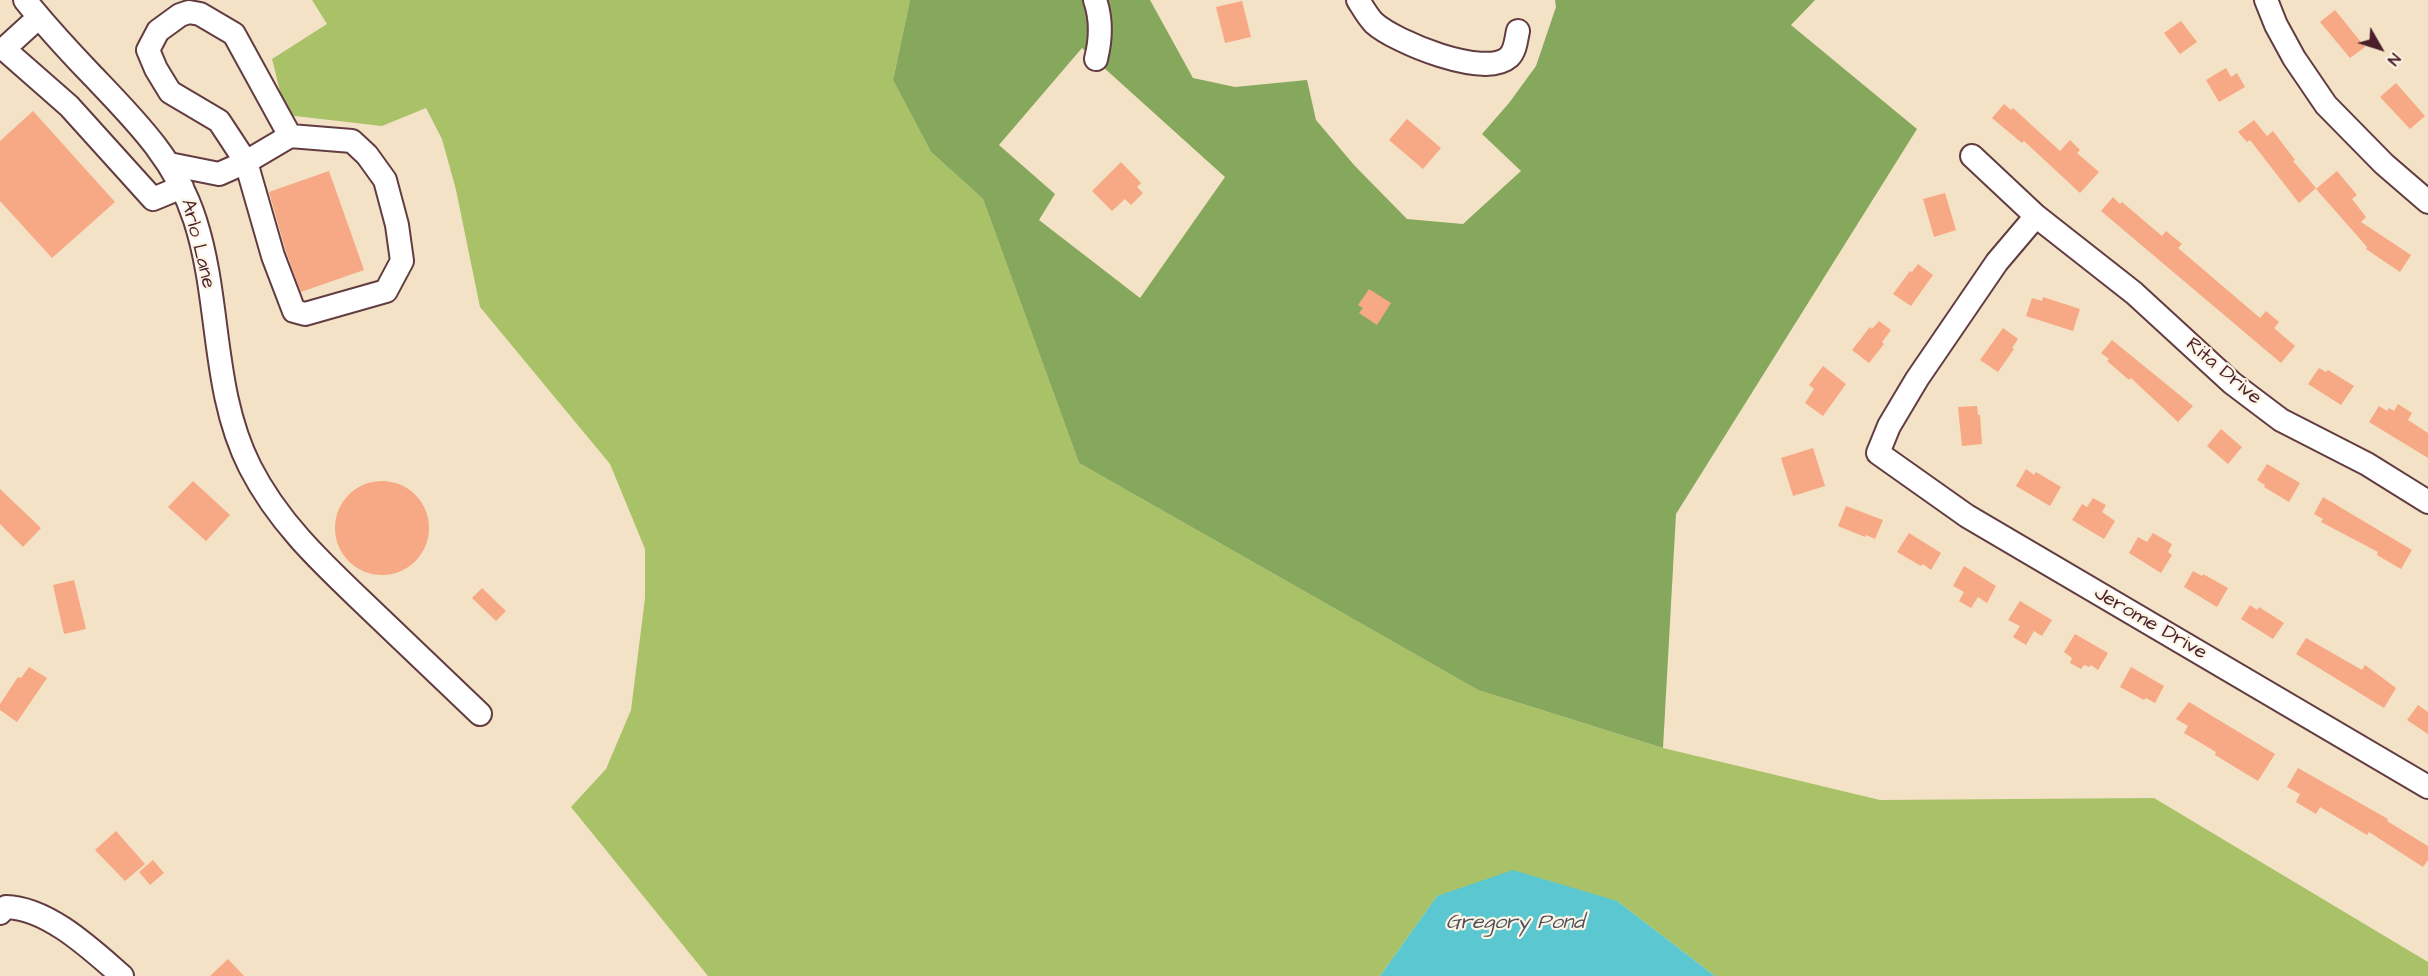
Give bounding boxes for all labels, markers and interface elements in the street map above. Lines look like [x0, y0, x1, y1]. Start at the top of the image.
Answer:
north arrow [2350, 18, 2410, 78]
text: N [2382, 49, 2406, 70]
street label: Arlo Lane [174, 197, 220, 291]
street label: Rita Drive [2180, 333, 2266, 411]
street label: Jerome Drive [2089, 582, 2211, 666]
water label: Gregory Pond [1446, 911, 1584, 937]

